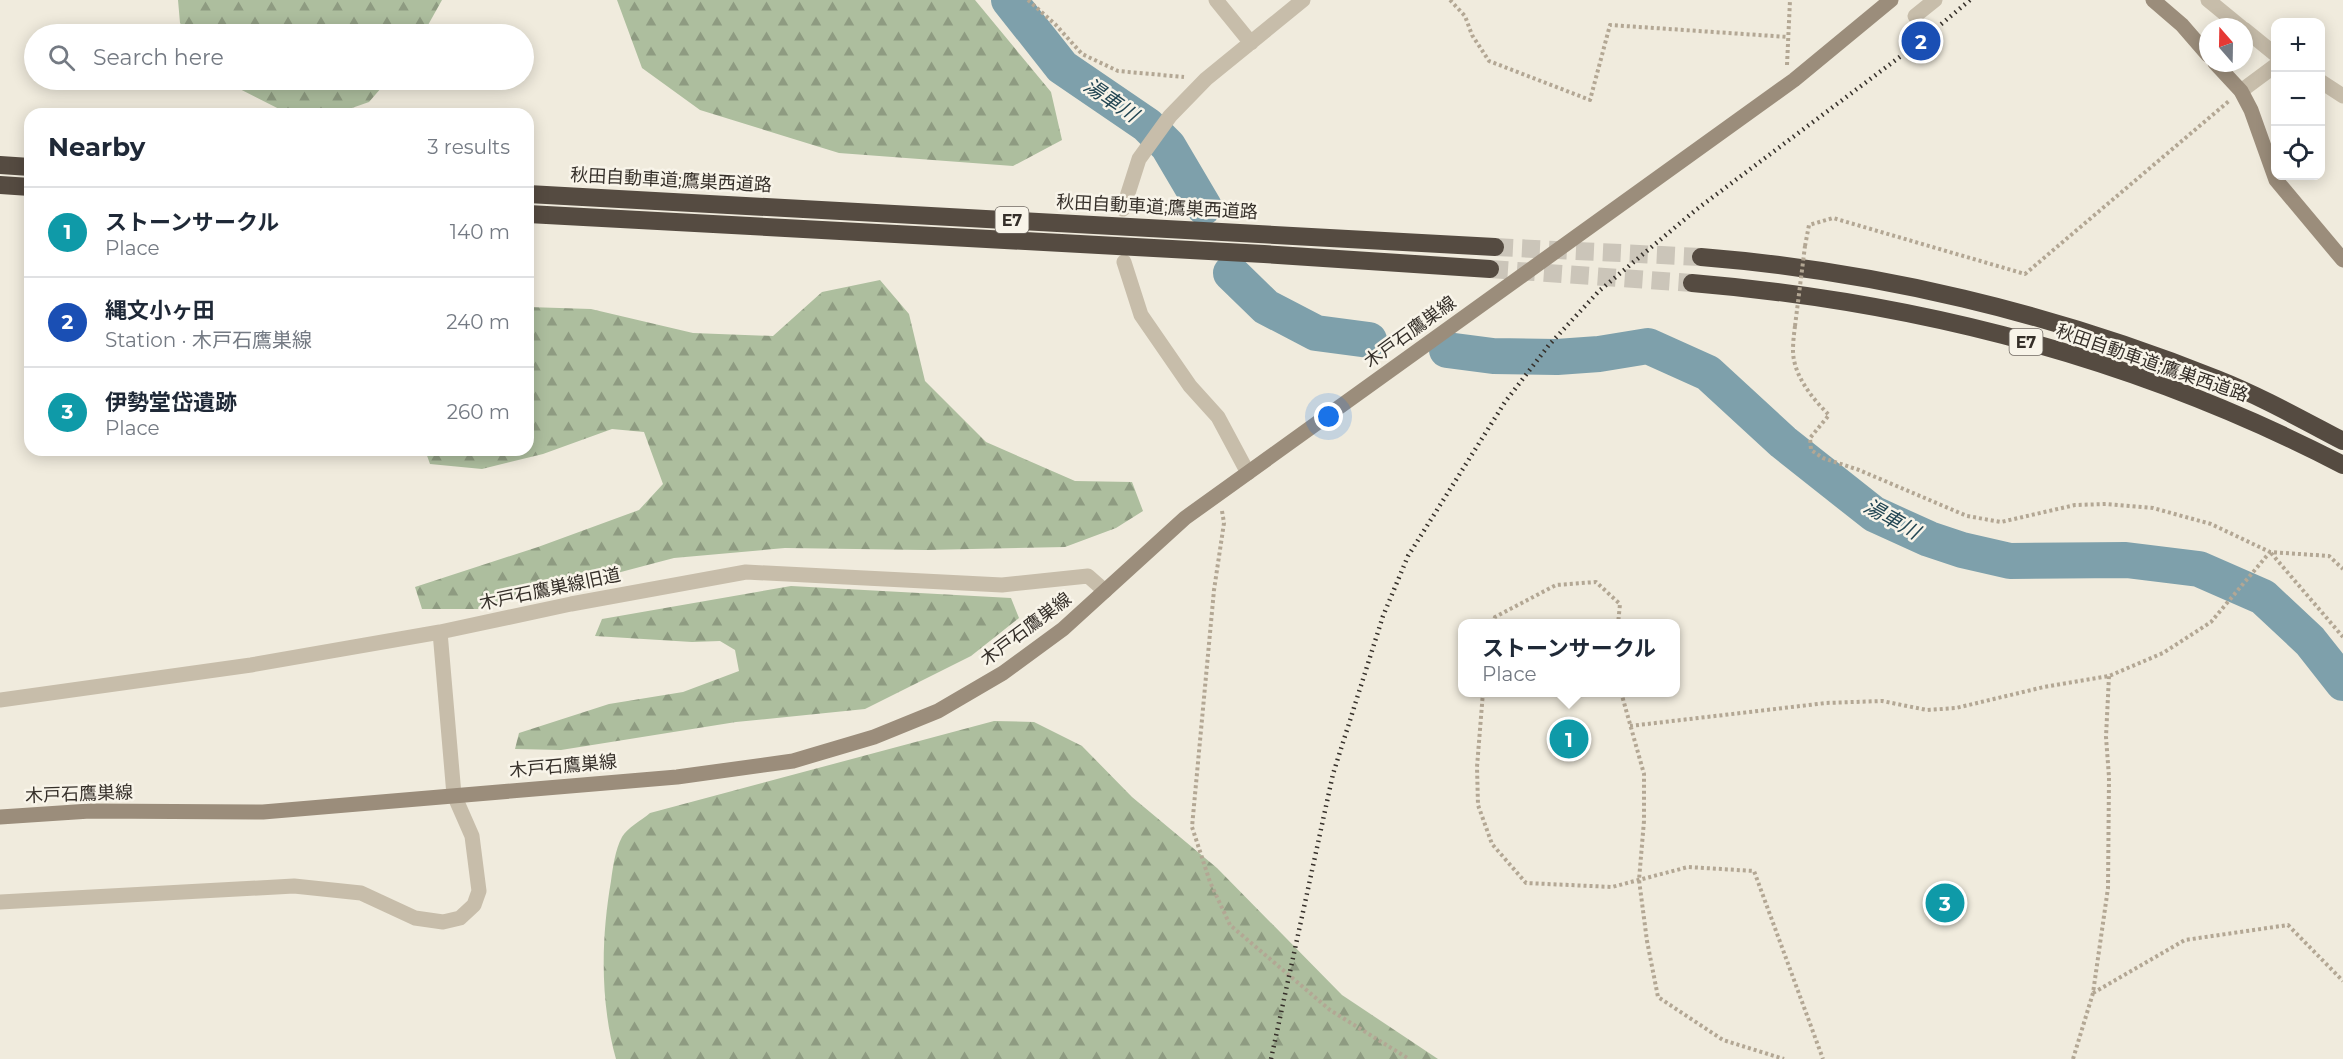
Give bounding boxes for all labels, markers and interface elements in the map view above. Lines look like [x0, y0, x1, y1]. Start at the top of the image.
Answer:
pin: 2 [1902, 18, 1940, 63]
north arrow [2199, 18, 2253, 72]
map controls [2271, 18, 2325, 180]
button: + [2271, 18, 2325, 72]
search box [24, 24, 534, 90]
icon: search [45, 41, 78, 74]
text: Search here [93, 44, 224, 71]
button: − [2271, 72, 2325, 126]
water label: 湯車川 [1079, 73, 1144, 128]
button: locate [2271, 126, 2325, 180]
text: Nearby [48, 131, 145, 163]
text: 3 results [427, 135, 510, 159]
street label: 秋田自動車道;鷹巣西道路 [570, 164, 772, 196]
street label: 秋田自動車道;鷹巣西道路 [1056, 191, 1258, 223]
road number: E7 [996, 207, 1028, 233]
text: ストーンサークル [105, 209, 279, 236]
text: 1 [64, 220, 71, 244]
text: 140 m [450, 220, 510, 244]
text: Place [105, 236, 160, 260]
street label: 木戸石鷹巣線 [1360, 291, 1460, 373]
text: 縄文小ヶ田 [105, 297, 215, 324]
text: 2 [62, 310, 73, 334]
text: 240 m [446, 310, 510, 334]
street label: 秋田自動車道;鷹巣西道路 [2053, 320, 2251, 406]
text: Station · 木戸石鷹巣線 [105, 328, 312, 352]
road number: E7 [2010, 329, 2042, 355]
text: 伊勢堂岱遺跡 [105, 389, 237, 416]
text: 3 [62, 400, 73, 424]
text: 260 m [447, 400, 510, 424]
your location [1314, 402, 1343, 431]
text: Place [105, 416, 160, 440]
water label: 湯車川 [1860, 494, 1926, 545]
street label: 木戸石鷹巣線旧道 [477, 563, 623, 615]
street label: 木戸石鷹巣線 [976, 588, 1076, 670]
popup [1458, 619, 1680, 697]
text: ストーンサークル [1482, 635, 1656, 662]
text: Place [1482, 662, 1537, 686]
pin: 1 [1550, 716, 1588, 762]
street label: 木戸石鷹巣線 [508, 750, 618, 782]
street label: 木戸石鷹巣線 [25, 781, 133, 807]
pin: 3 [1926, 880, 1964, 926]

